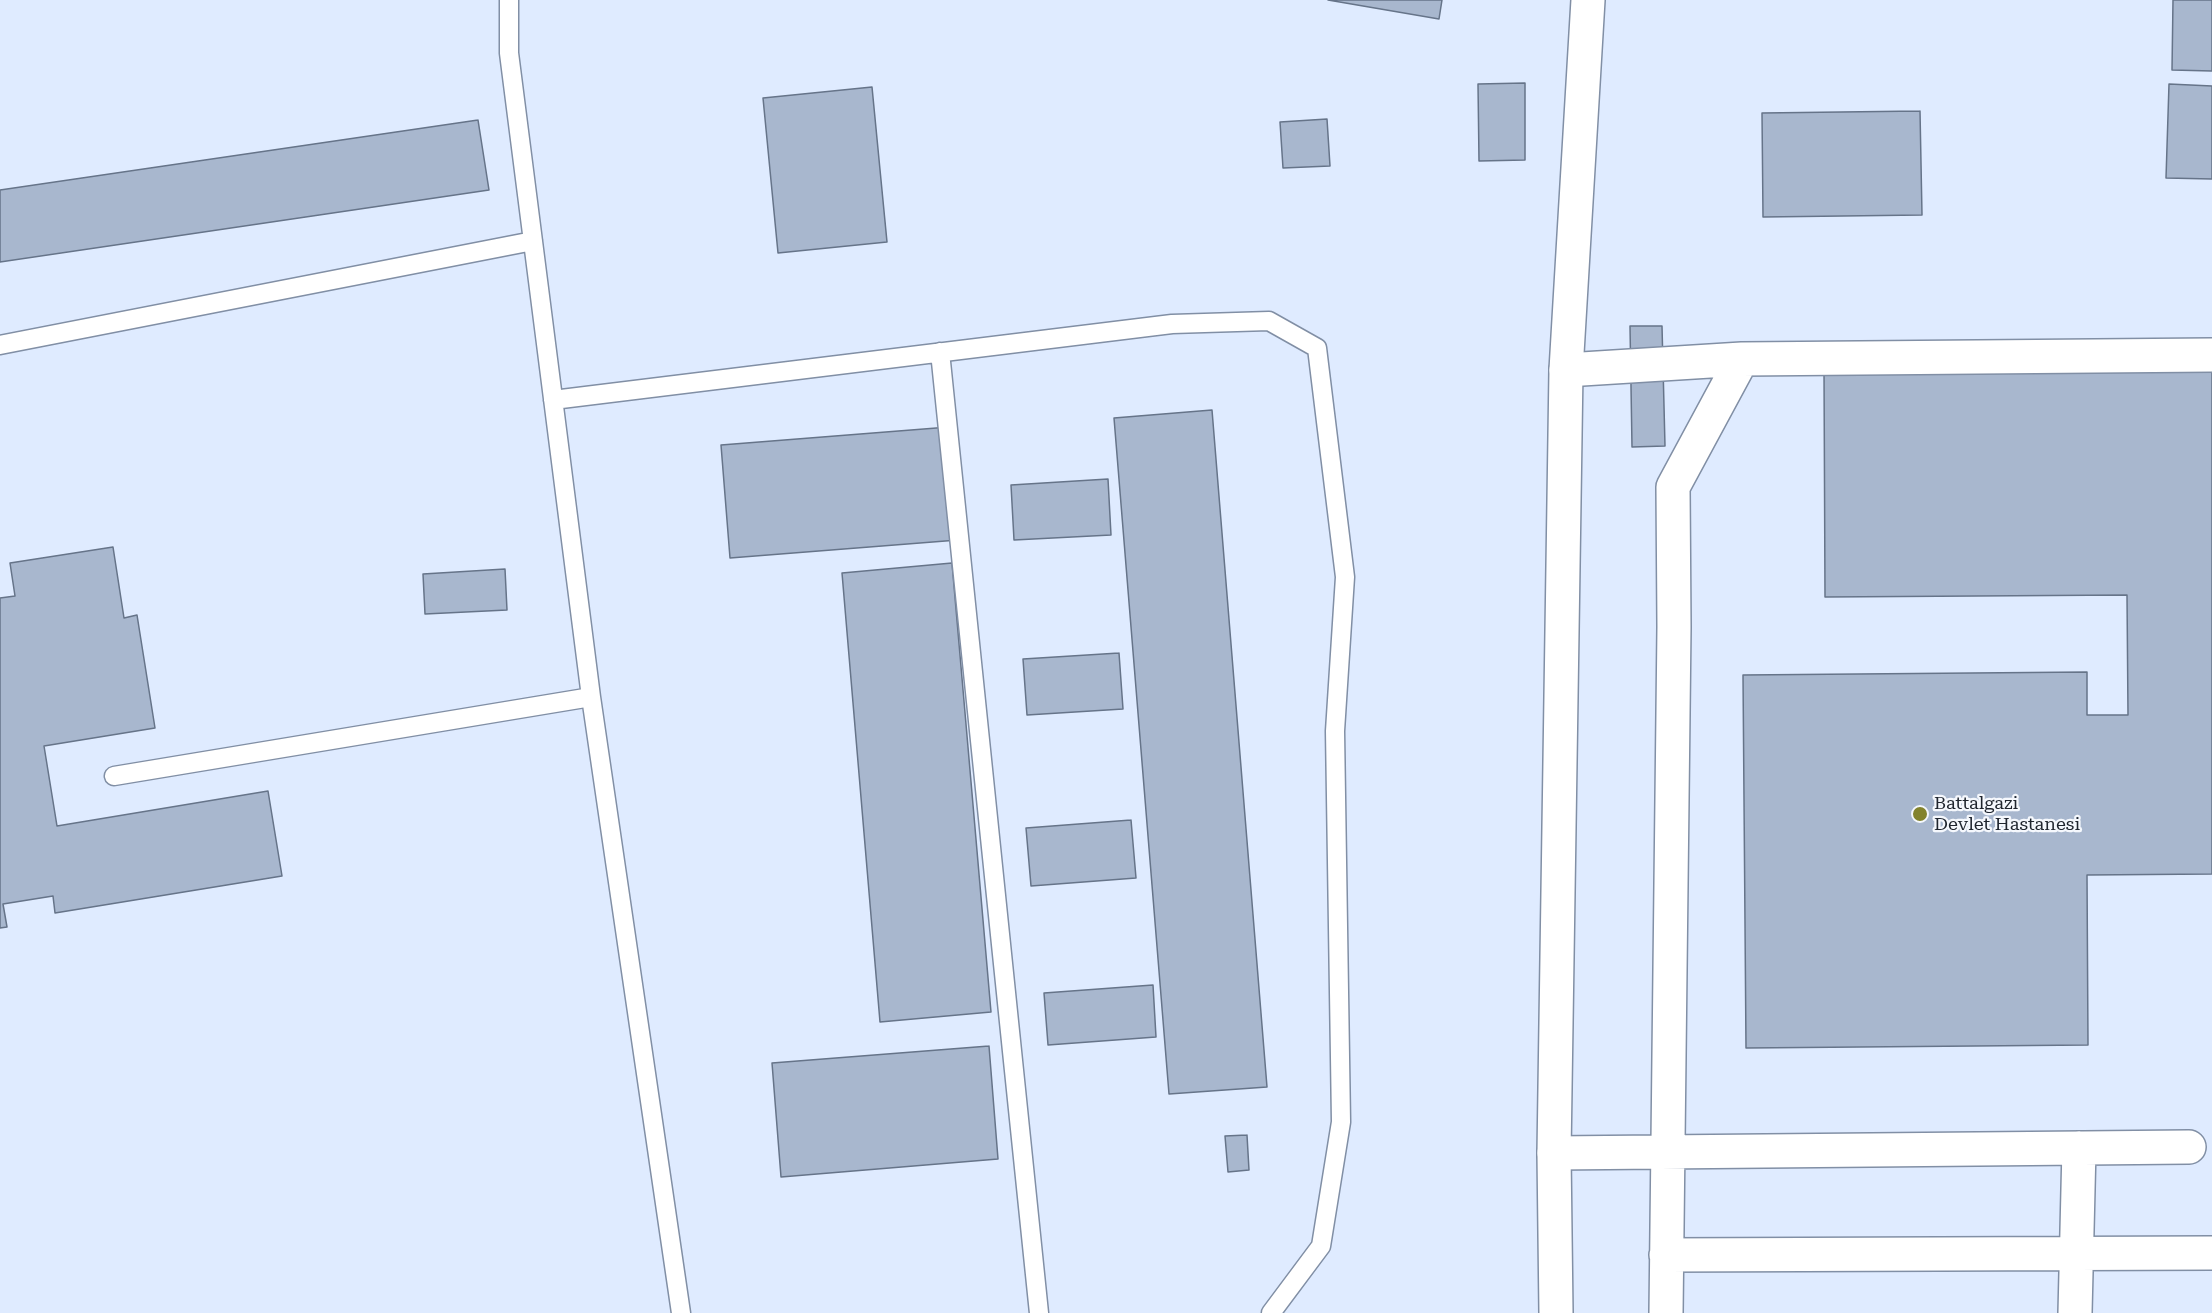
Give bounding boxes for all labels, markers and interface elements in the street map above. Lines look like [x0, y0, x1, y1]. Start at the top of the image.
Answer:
place label: Battalgazi Devlet Hastanesi [1934, 793, 2080, 836]
marker: Battalgazi Devlet Hastanesi [1911, 805, 1929, 823]

